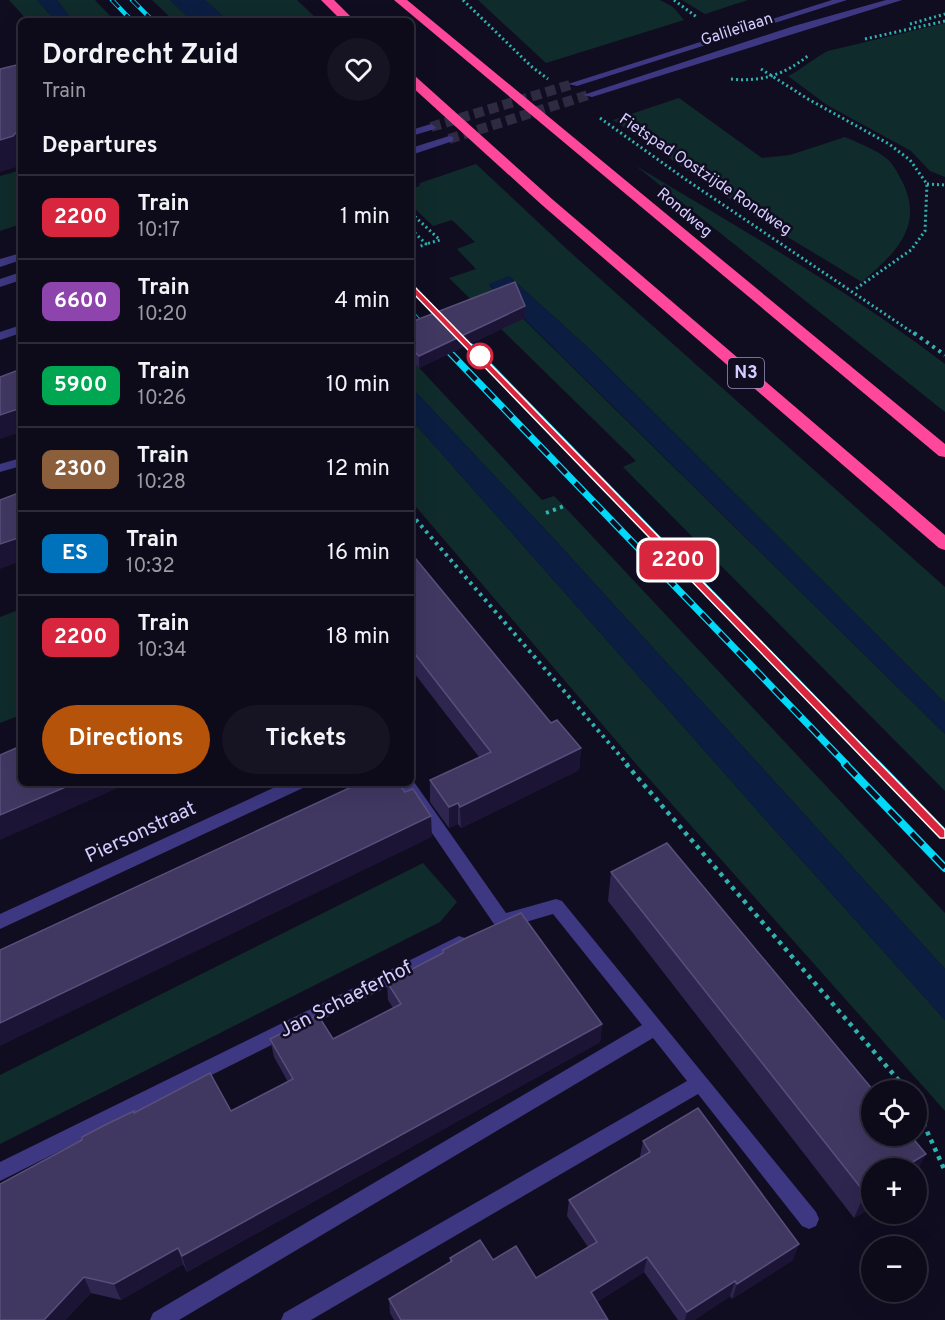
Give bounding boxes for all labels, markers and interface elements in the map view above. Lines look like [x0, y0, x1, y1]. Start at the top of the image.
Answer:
street label: Galileïlaan [698, 9, 776, 51]
text: Dordrecht Zuid [42, 38, 239, 74]
button: heart [327, 38, 390, 101]
text: Train [42, 79, 86, 105]
street label: Fietspad Oostzijde Rondweg [615, 110, 795, 240]
text: Departures [42, 133, 158, 160]
street label: Rondweg [652, 184, 716, 242]
text: Train [137, 191, 190, 218]
text: 2200 [54, 204, 107, 231]
text: 1 min [340, 204, 390, 231]
text: 10:17 [137, 218, 180, 244]
text: Train [138, 275, 190, 302]
text: 6600 [54, 288, 108, 315]
text: 4 min [335, 288, 390, 315]
text: 10:20 [138, 302, 187, 328]
unlabelled marker [467, 343, 493, 369]
road number: N3 [728, 358, 764, 388]
text: Train [138, 359, 190, 386]
text: 5900 [54, 372, 108, 399]
text: 10 min [326, 372, 390, 399]
text: 10:26 [138, 386, 187, 412]
text: Train [137, 443, 189, 470]
text: 2300 [54, 456, 107, 483]
text: 12 min [327, 456, 390, 483]
text: 10:28 [137, 470, 186, 496]
text: Train [126, 527, 178, 554]
text: ES [62, 540, 88, 567]
text: 16 min [327, 540, 390, 567]
line badge: 2200 [636, 540, 720, 580]
text: 2200 [651, 547, 705, 574]
text: 10:32 [126, 554, 175, 580]
text: Train [137, 611, 190, 638]
text: 2200 [54, 624, 107, 651]
text: 18 min [327, 624, 390, 651]
text: 10:34 [137, 638, 187, 664]
button: Directions [42, 705, 210, 774]
button: Tickets [222, 705, 390, 774]
street label: Piersonstraat [81, 796, 201, 870]
street label: Jan Schaeferhof [275, 955, 417, 1045]
map controls [861, 1080, 927, 1302]
button: locate [861, 1080, 927, 1146]
button: + [861, 1158, 927, 1224]
button: − [861, 1236, 927, 1302]

